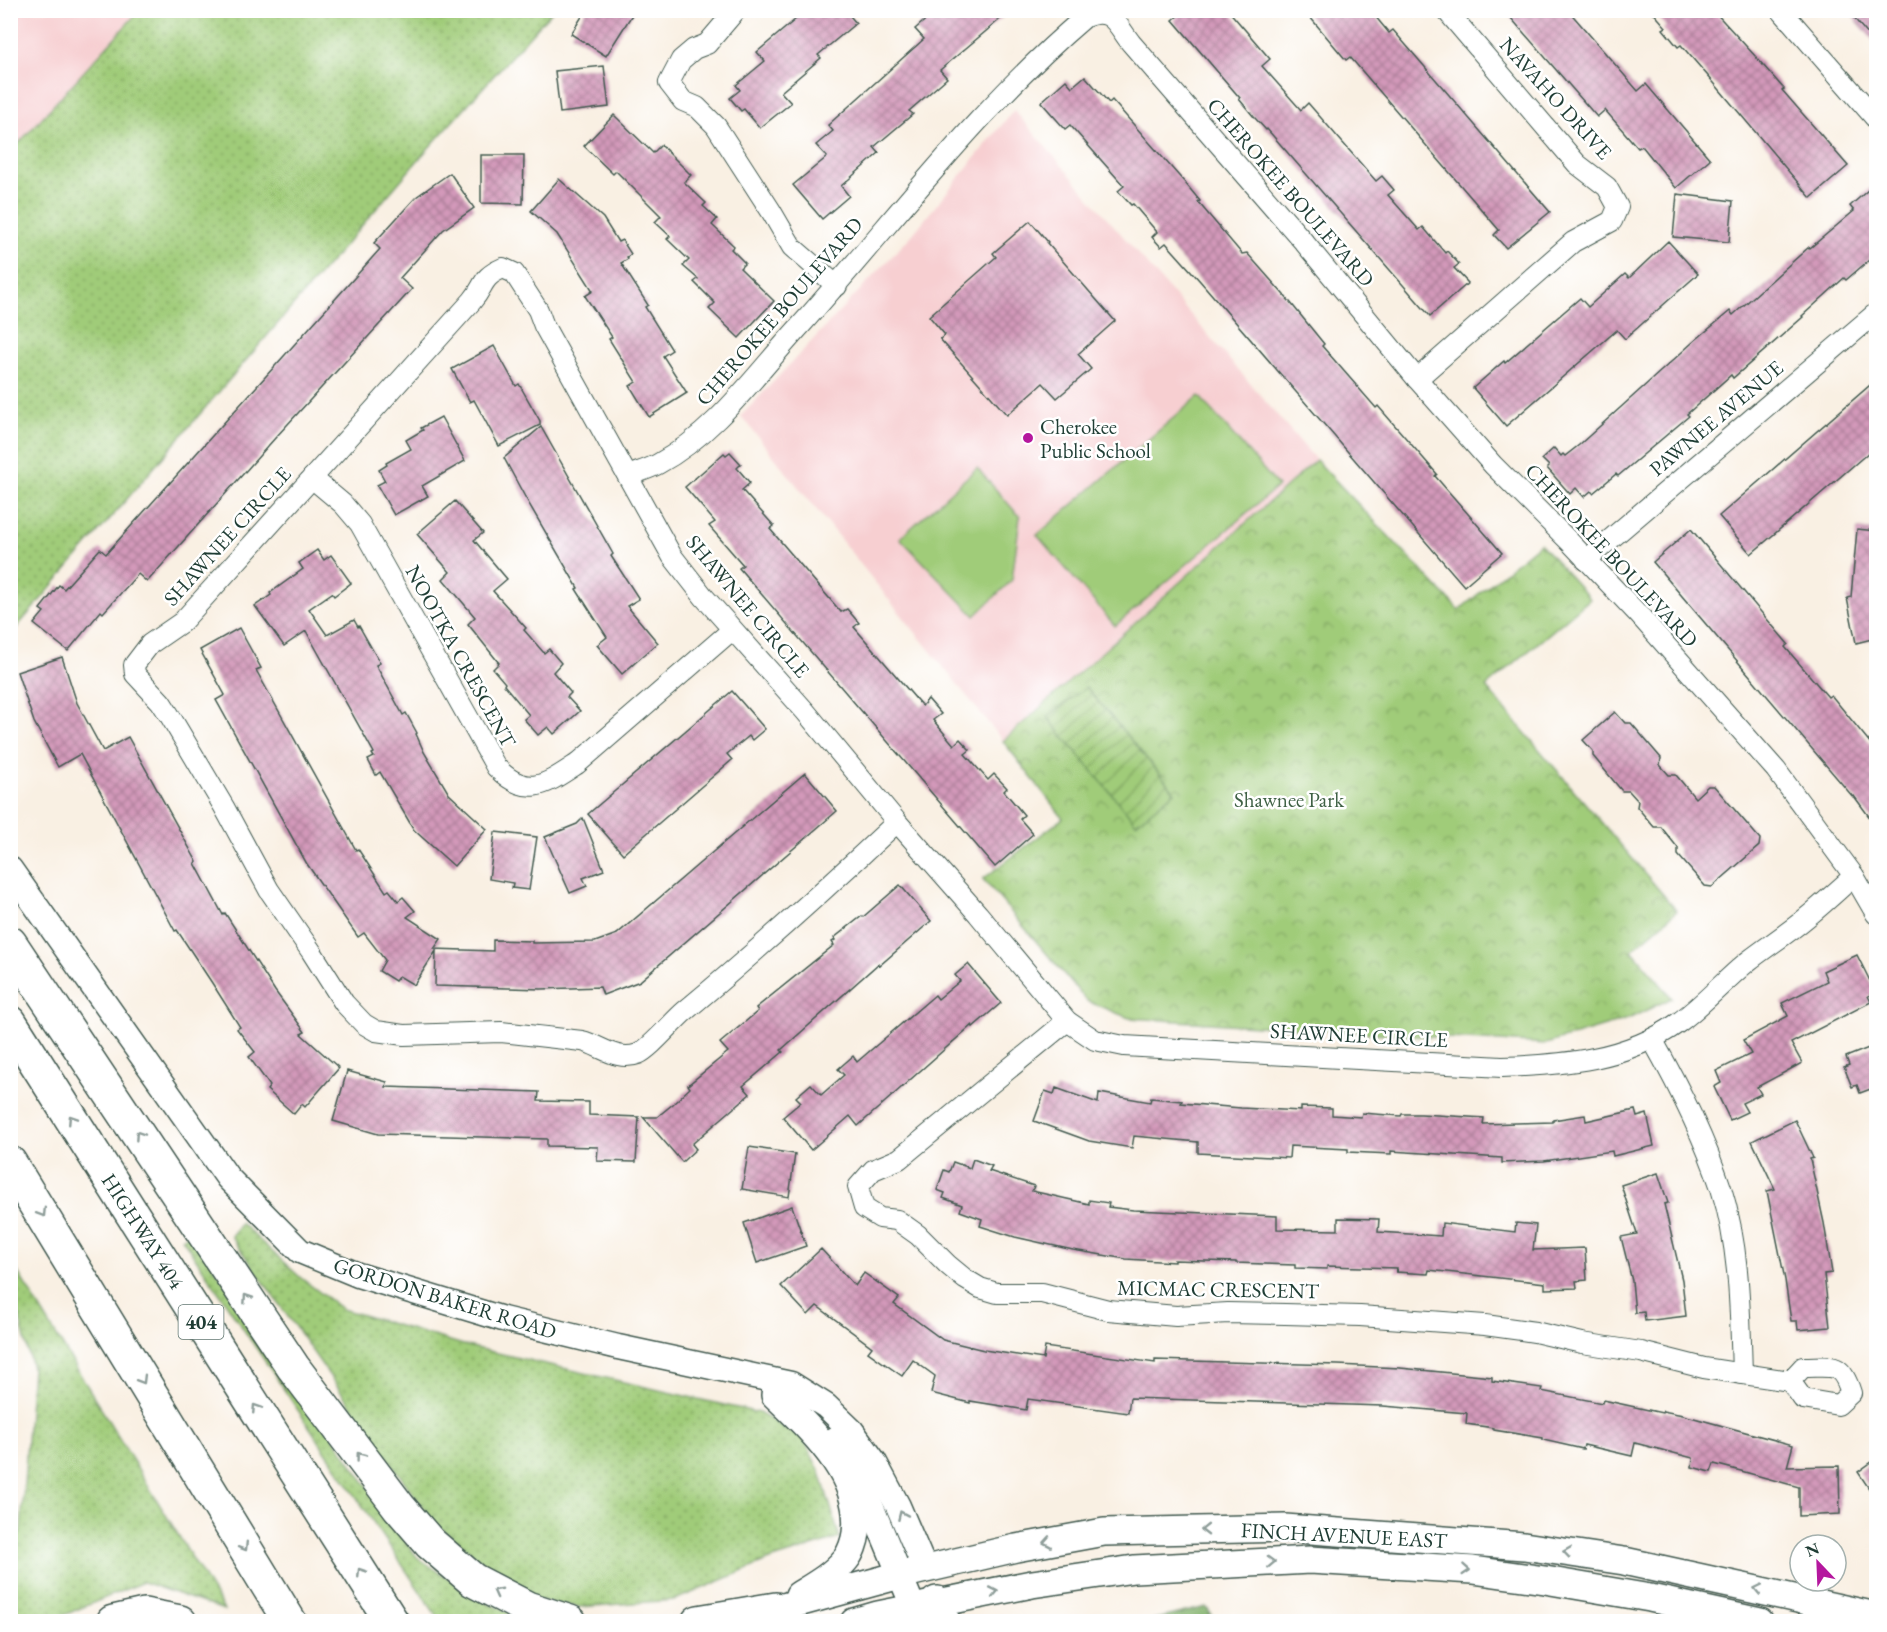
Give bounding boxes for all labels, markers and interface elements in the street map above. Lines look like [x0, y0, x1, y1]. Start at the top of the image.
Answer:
street label: NAVAHO DRIVE [1494, 31, 1618, 165]
street label: CHEROKEE BOULEVARD [1202, 92, 1381, 292]
street label: CHEROKEE BOULEVARD [690, 211, 869, 411]
street label: PAWNEE AVENUE [1644, 354, 1789, 482]
place label: Cherokee Public School [1040, 413, 1151, 464]
marker: Cherokee Public School [1021, 431, 1035, 445]
street label: CHEROKEE BOULEVARD [1520, 457, 1704, 653]
street label: SHAWNEE CIRCLE [157, 461, 297, 611]
street label: SHAWNEE CIRCLE [680, 529, 816, 683]
street label: NOOTKA CRESCENT [400, 560, 523, 753]
park label: Shawnee Park [1234, 786, 1345, 813]
street label: SHAWNEE CIRCLE [1269, 1017, 1449, 1053]
one-way arrow [68, 1115, 80, 1125]
one-way arrow [135, 1131, 146, 1142]
street label: HIGHWAY 404 [96, 1168, 191, 1295]
one-way arrow [35, 1206, 46, 1217]
street label: GORDON BAKER ROAD [330, 1251, 560, 1345]
street label: MICMAC CRESCENT [1117, 1274, 1320, 1304]
one-way arrow [243, 1293, 254, 1304]
road number: 404 [178, 1305, 224, 1339]
one-way arrow [135, 1374, 147, 1384]
one-way arrow [252, 1404, 264, 1414]
one-way arrow [357, 1452, 368, 1463]
one-way arrow [898, 1511, 910, 1522]
street label: FINCH AVENUE EAST [1240, 1516, 1449, 1554]
one-way arrow [1200, 1523, 1209, 1536]
north arrow [1788, 1533, 1848, 1593]
one-way arrow [1042, 1535, 1052, 1548]
text: N [1802, 1537, 1822, 1562]
one-way arrow [236, 1540, 247, 1551]
one-way arrow [1562, 1547, 1571, 1559]
one-way arrow [1267, 1555, 1276, 1568]
one-way arrow [1461, 1563, 1471, 1576]
one-way arrow [357, 1568, 368, 1579]
one-way arrow [1753, 1583, 1763, 1596]
one-way arrow [989, 1586, 999, 1599]
one-way arrow [492, 1588, 503, 1599]

